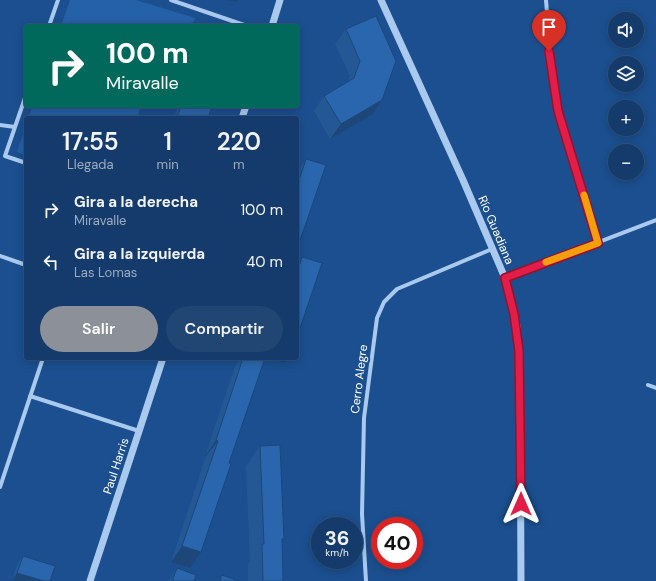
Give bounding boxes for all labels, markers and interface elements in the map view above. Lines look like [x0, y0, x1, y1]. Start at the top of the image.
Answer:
pin [532, 10, 566, 51]
map controls [608, 12, 644, 180]
button: sound [608, 12, 644, 48]
icon: arrive [538, 16, 560, 38]
text: 100 m [106, 35, 189, 72]
icon: right [40, 40, 92, 92]
button: layers [608, 56, 644, 92]
text: Miravalle [106, 71, 179, 95]
button: + [608, 100, 644, 136]
text: 17:55 [62, 126, 119, 157]
text: 1 [163, 126, 172, 157]
text: 220 [217, 126, 261, 157]
button: − [608, 144, 644, 180]
text: Llegada [67, 156, 114, 173]
text: min [157, 156, 179, 173]
text: m [233, 156, 245, 173]
text: Gira a la derecha [74, 192, 198, 212]
street label: Río Guadiana [474, 193, 518, 267]
icon: right [40, 199, 62, 221]
text: 100 m [240, 200, 283, 220]
text: Miravalle [74, 212, 126, 229]
text: Gira a la izquierda [74, 244, 205, 264]
icon: left [40, 251, 62, 273]
text: 40 m [246, 252, 283, 272]
text: Las Lomas [74, 264, 137, 281]
button: Salir [40, 306, 158, 352]
button: Compartir [166, 306, 283, 352]
street label: Cerro Alegre [347, 343, 371, 414]
street label: Paul Harris [99, 436, 133, 496]
position arrow [500, 483, 542, 525]
speed limit sign: 40 [371, 517, 423, 569]
text: 36 [325, 525, 349, 551]
text: km/h [325, 546, 349, 559]

